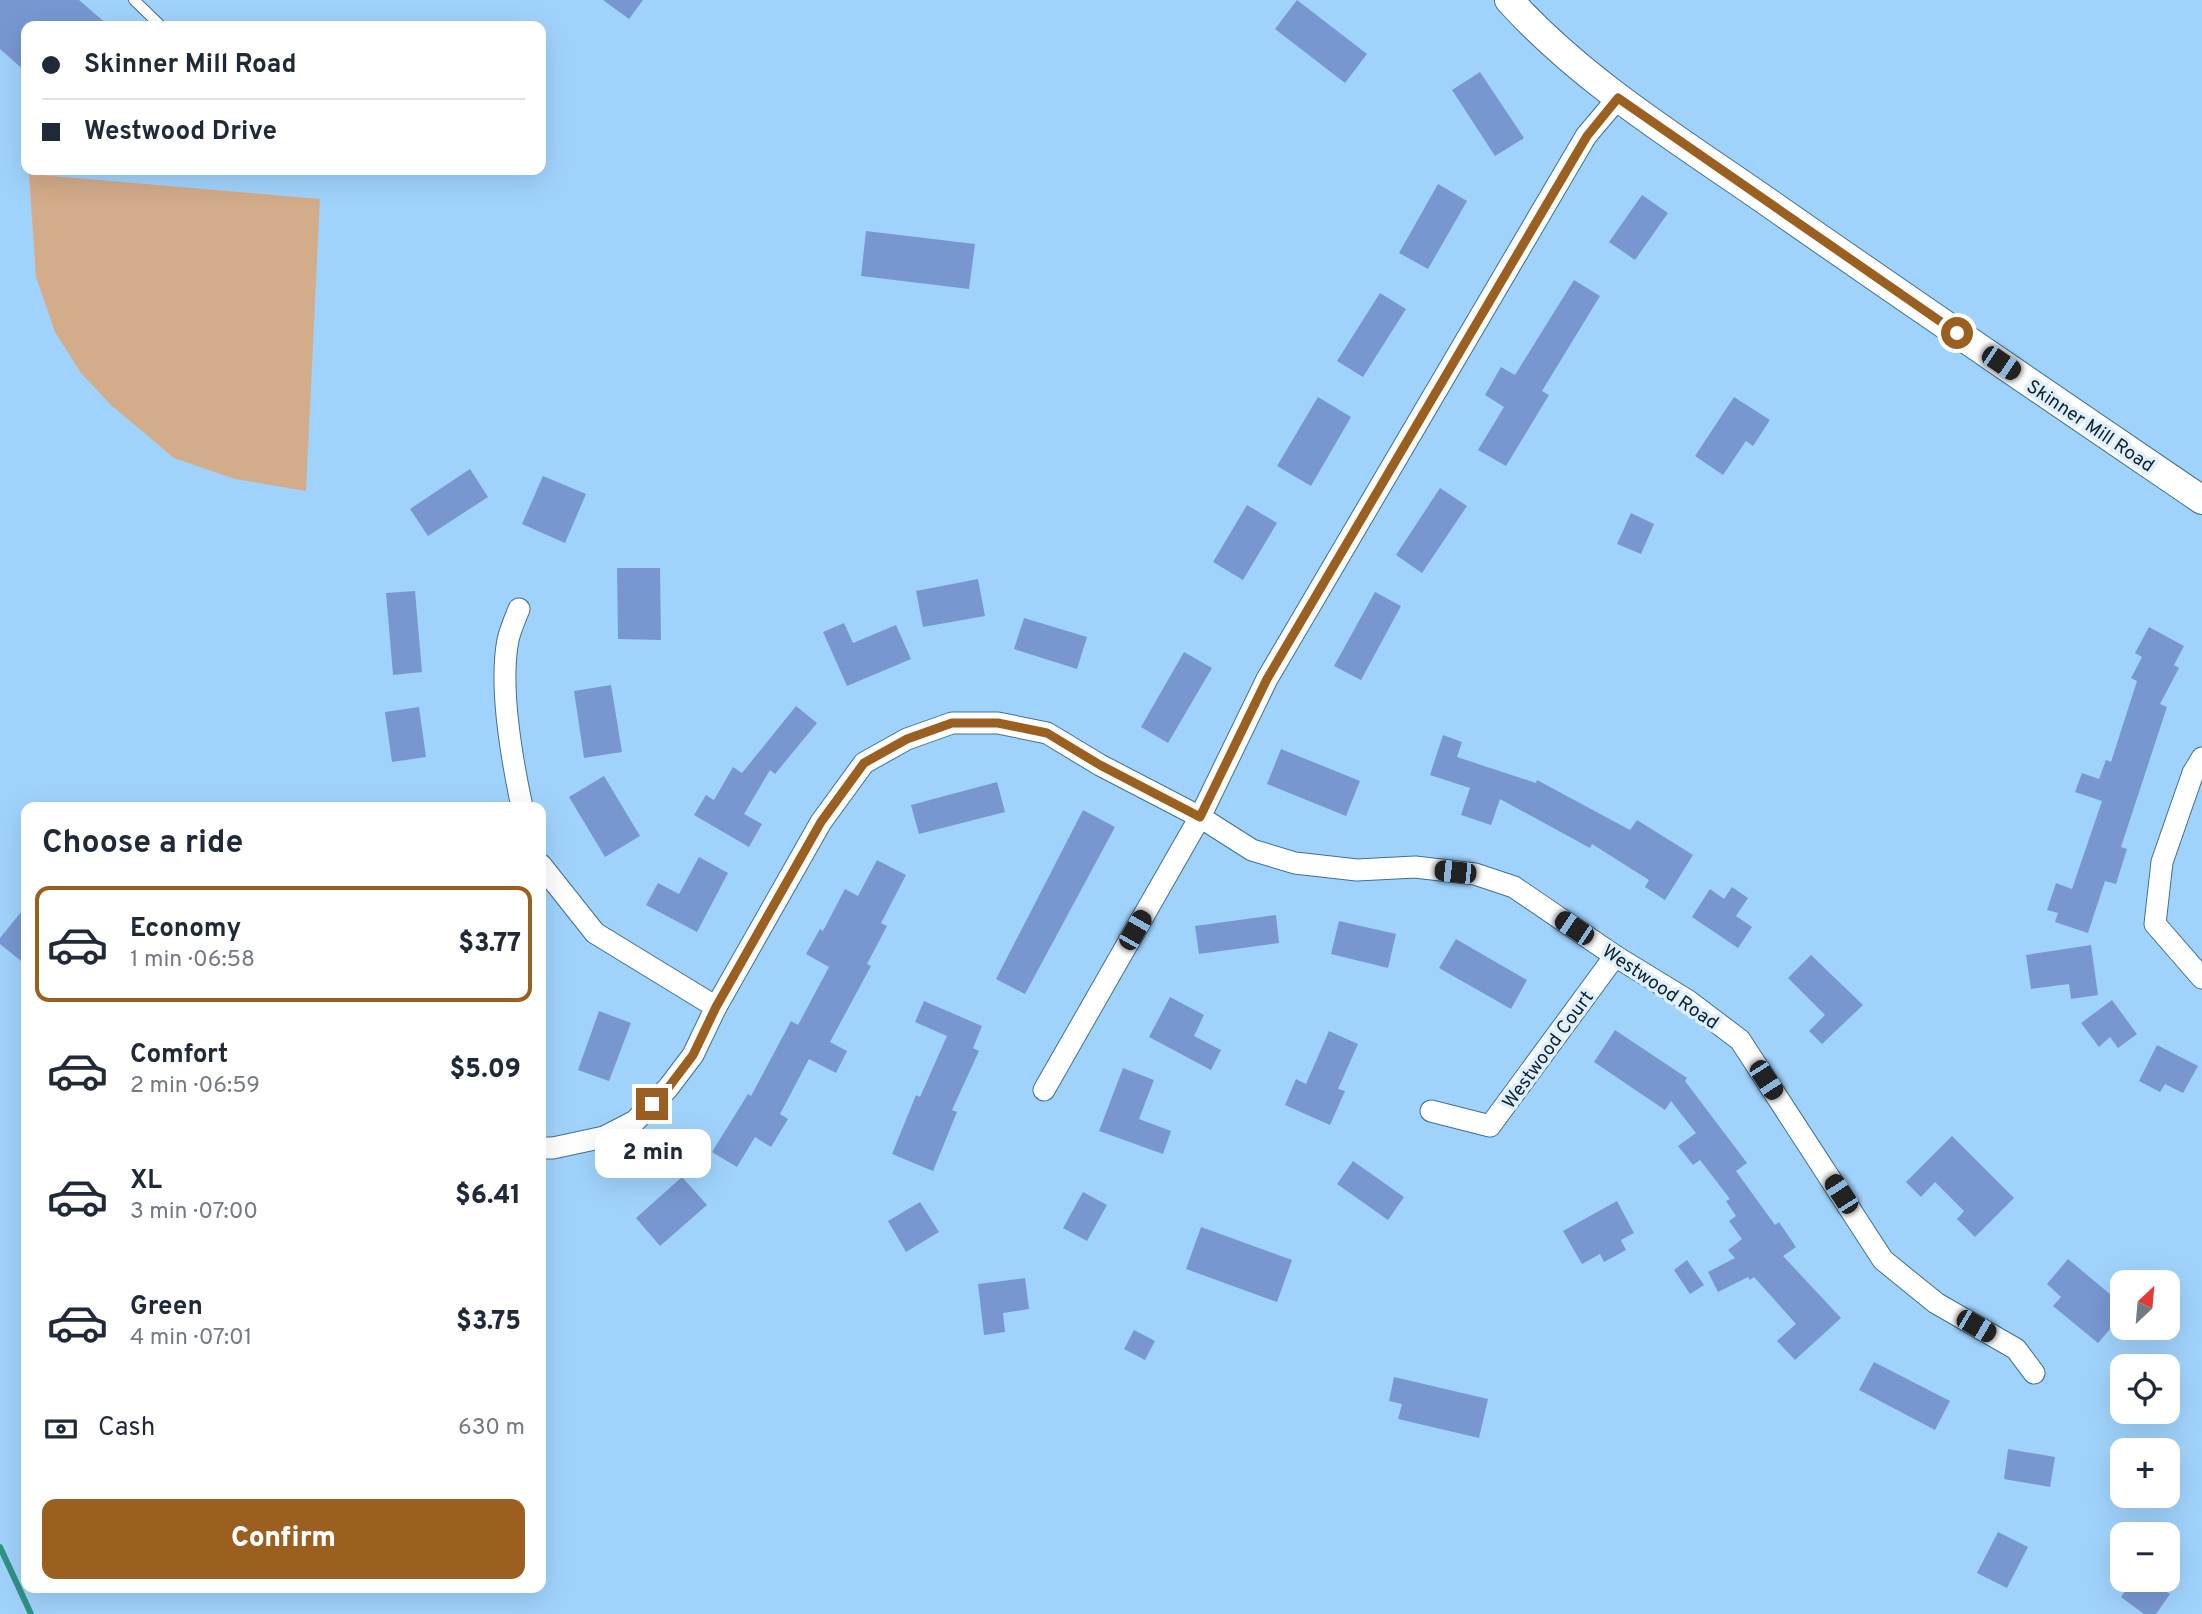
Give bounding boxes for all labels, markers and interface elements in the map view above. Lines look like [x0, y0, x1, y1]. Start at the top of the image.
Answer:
text: Skinner Mill Road [84, 49, 296, 82]
text: Westwood Drive [84, 116, 277, 149]
route start [1941, 317, 1973, 349]
car [1978, 343, 2025, 383]
street label: Skinner Mill Road [2021, 375, 2158, 478]
text: Choose a ride [42, 824, 243, 864]
car [1434, 859, 1477, 885]
car [1116, 907, 1155, 953]
car [1551, 908, 1598, 948]
icon: car [46, 913, 109, 976]
text: Economy [130, 913, 241, 946]
text: $3.77 [458, 928, 521, 961]
street label: Westwood Road [1597, 940, 1723, 1035]
text: 1 min · 06:58 [130, 946, 255, 975]
street label: Westwood Court [1498, 986, 1600, 1114]
icon: car [46, 1039, 109, 1102]
text: Comfort [130, 1039, 228, 1072]
text: $5.09 [450, 1054, 521, 1087]
car [1746, 1057, 1787, 1103]
text: 2 min · 06:59 [130, 1072, 260, 1101]
route end [636, 1088, 668, 1120]
callout: 2 min [594, 1128, 710, 1178]
text: 2 min [623, 1139, 683, 1168]
icon: car [46, 1165, 109, 1228]
text: XL [130, 1165, 162, 1198]
car [1821, 1171, 1862, 1217]
text: $6.41 [455, 1180, 521, 1213]
text: 3 min · 07:00 [130, 1198, 258, 1227]
north arrow [2110, 1270, 2180, 1340]
map controls [2110, 1270, 2180, 1592]
icon: car [46, 1291, 109, 1354]
text: Green [130, 1291, 203, 1324]
text: $3.75 [456, 1306, 521, 1339]
car [1953, 1306, 2000, 1346]
text: 4 min · 07:01 [130, 1324, 252, 1353]
button: locate [2110, 1354, 2180, 1424]
icon: cash [42, 1410, 80, 1448]
text: Cash [98, 1412, 155, 1445]
text: 630 m [458, 1414, 525, 1443]
button: + [2110, 1438, 2180, 1508]
button: Confirm [42, 1499, 525, 1579]
button: − [2110, 1522, 2180, 1592]

